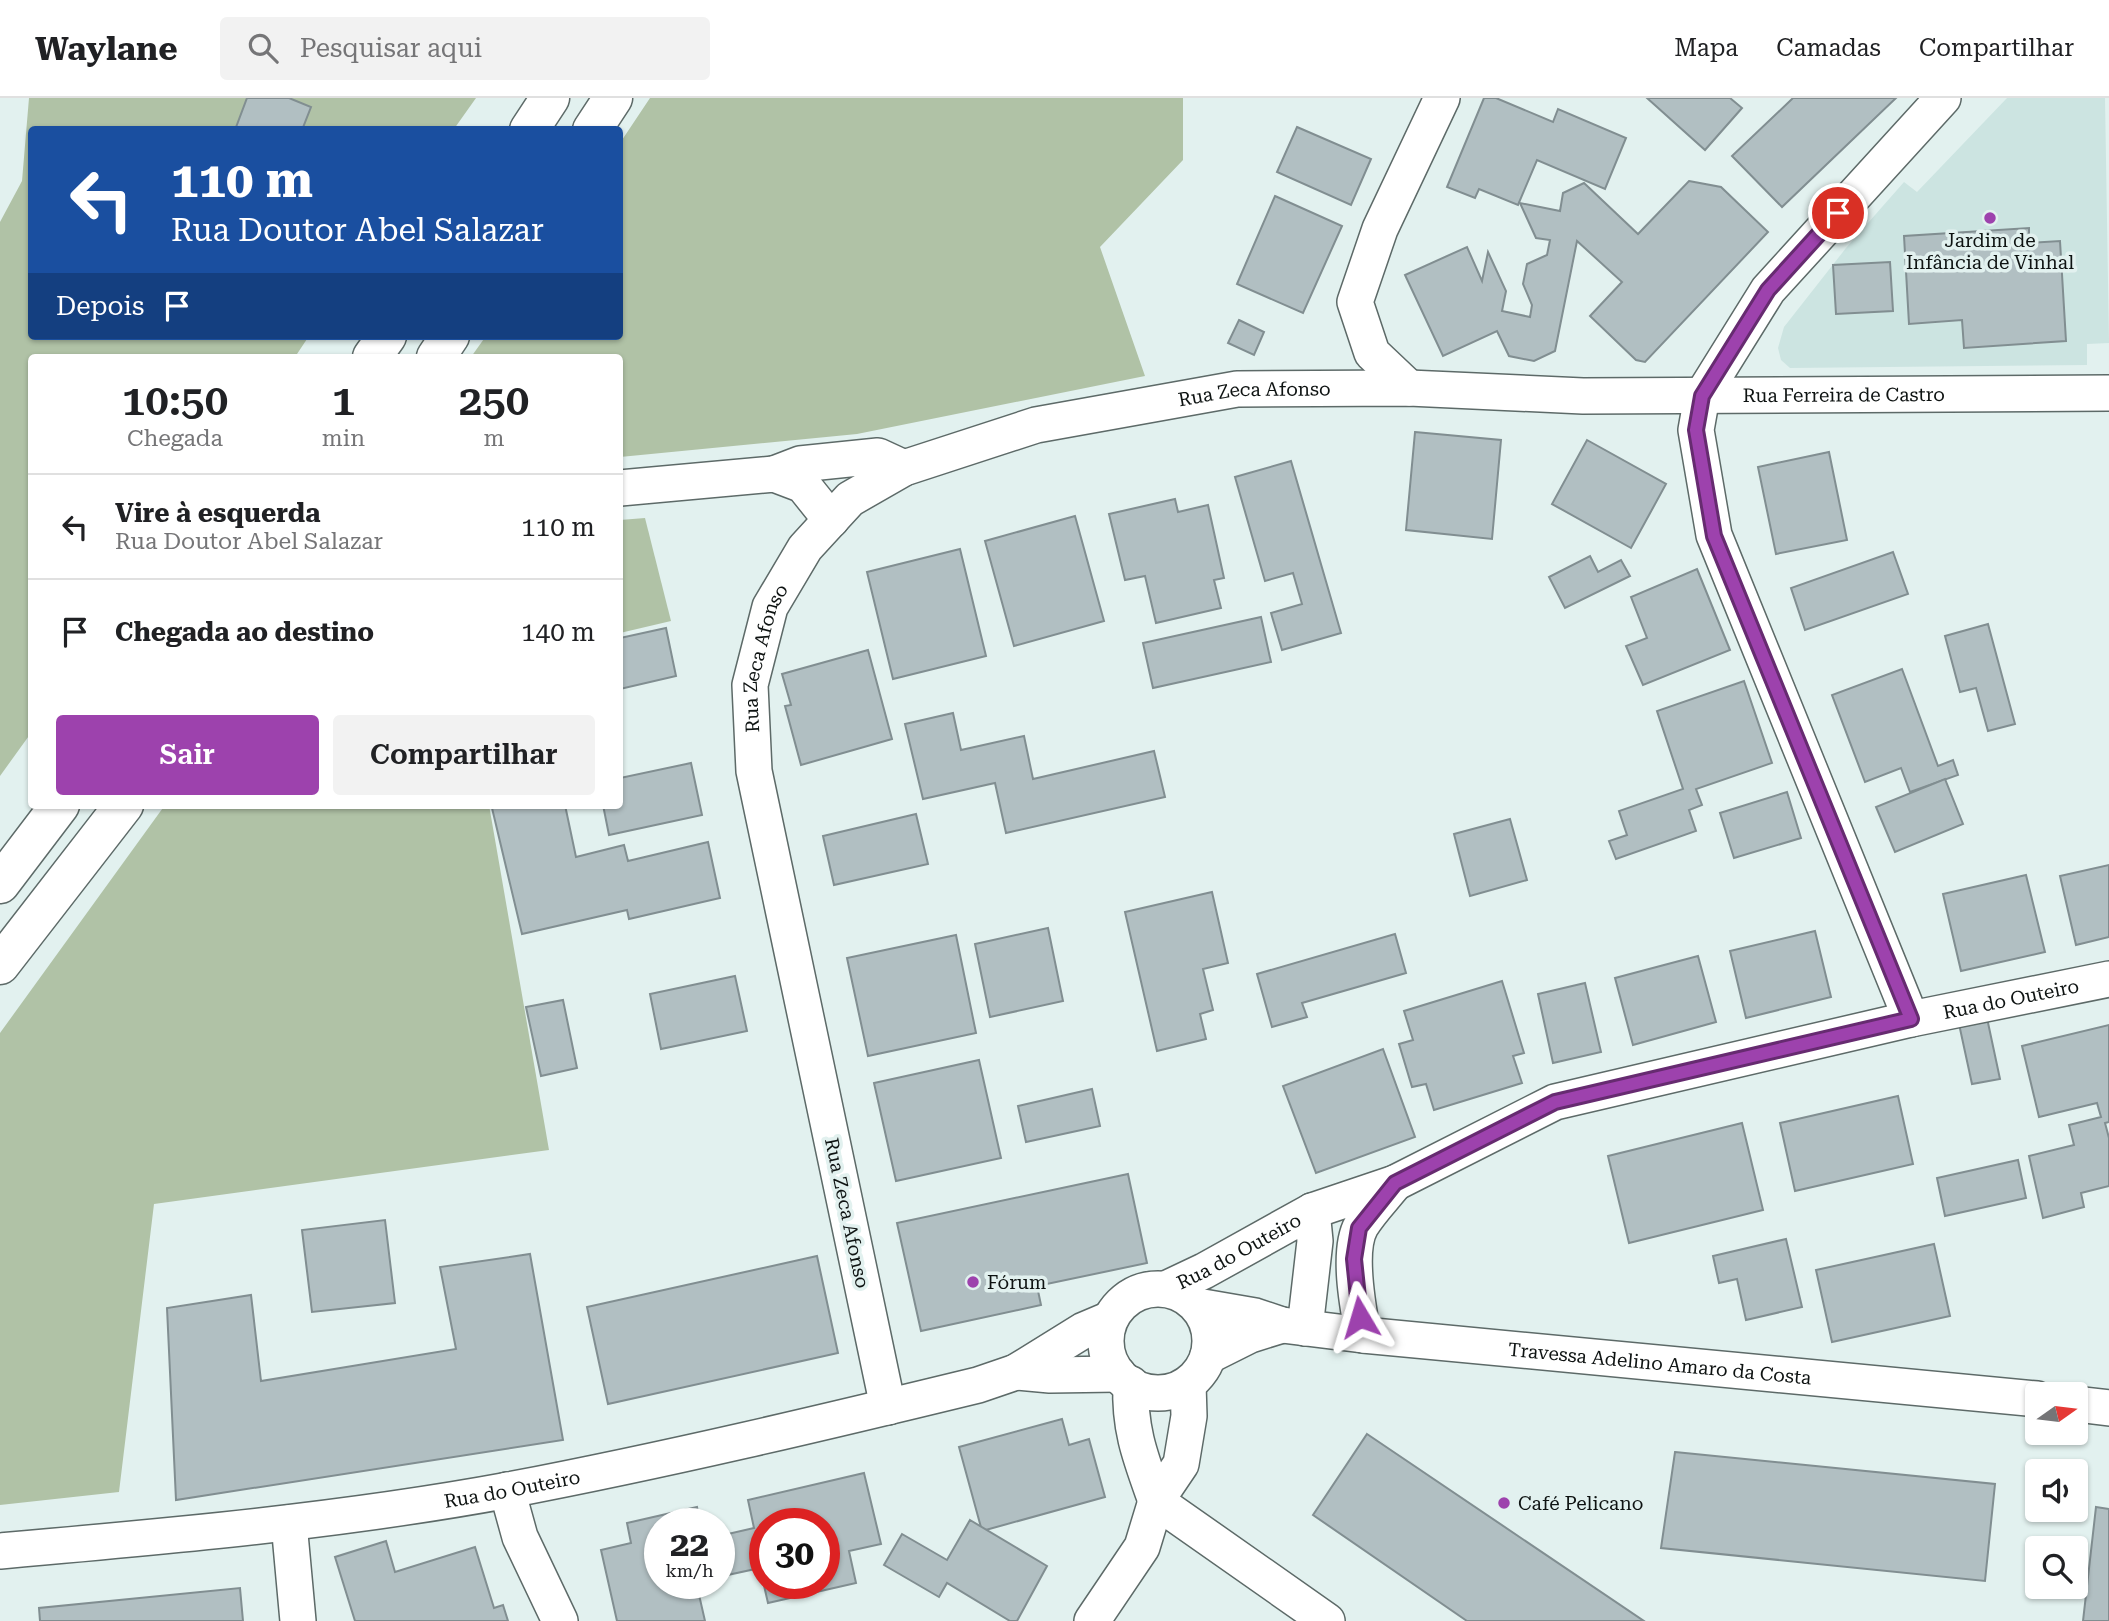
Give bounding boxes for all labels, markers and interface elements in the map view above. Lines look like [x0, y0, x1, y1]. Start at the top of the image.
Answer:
search box [220, 17, 710, 80]
text: Waylane [35, 29, 178, 68]
icon: search [244, 29, 282, 67]
text: Pesquisar aqui [300, 33, 482, 63]
text: Mapa [1674, 34, 1738, 62]
text: Camadas [1776, 34, 1881, 62]
text: Compartilhar [1919, 34, 2074, 62]
text: 110 m [171, 152, 313, 209]
icon: left [56, 154, 147, 245]
pin [1808, 183, 1868, 243]
icon: arrive [1819, 194, 1857, 232]
marker: Jardim de Infância de Vinhal [1982, 210, 1998, 226]
text: Rua Doutor Abel Salazar [171, 211, 544, 249]
place label: Jardim de Infância de Vinhal [1906, 229, 2074, 274]
icon: arrive [158, 287, 196, 325]
text: Depois [56, 291, 144, 321]
text: 10:50 [122, 376, 228, 425]
text: 1 [332, 376, 355, 425]
text: 250 [459, 376, 529, 425]
street label: Rua Zeca Afonso [1176, 377, 1331, 411]
street label: Rua Ferreira de Castro [1743, 382, 1945, 407]
text: Chegada [127, 425, 223, 452]
text: min [322, 425, 365, 452]
text: m [483, 425, 504, 452]
text: Vire à esquerda [115, 498, 320, 528]
icon: left [56, 508, 94, 546]
text: 110 m [521, 512, 595, 542]
text: Rua Doutor Abel Salazar [115, 528, 383, 555]
street label: Rua Zeca Afonso [738, 580, 793, 733]
icon: arrive [56, 613, 94, 651]
text: Chegada ao destino [115, 617, 374, 647]
text: 140 m [521, 617, 595, 647]
button: Sair [56, 715, 319, 795]
button: Compartilhar [333, 715, 595, 795]
street label: Rua do Outeiro [1941, 974, 2081, 1024]
street label: Rua Zeca Afonso [820, 1136, 874, 1290]
street label: Rua do Outeiro [1173, 1208, 1305, 1294]
place label: Fórum [987, 1271, 1046, 1294]
marker: Fórum [965, 1274, 981, 1290]
position arrow [1323, 1280, 1397, 1354]
street label: Travessa Adelino Amaro da Costa [1507, 1337, 1813, 1389]
north arrow [2025, 1382, 2088, 1446]
map controls [2025, 1382, 2088, 1599]
button: sound [2025, 1459, 2088, 1522]
street label: Rua do Outeiro [442, 1465, 582, 1513]
place label: Café Pelicano [1518, 1492, 1643, 1515]
marker: Café Pelicano [1496, 1495, 1512, 1511]
speed limit sign: 30 [749, 1508, 840, 1599]
text: 22 [670, 1524, 709, 1565]
button: search [2025, 1536, 2088, 1599]
text: km/h [665, 1560, 714, 1581]

